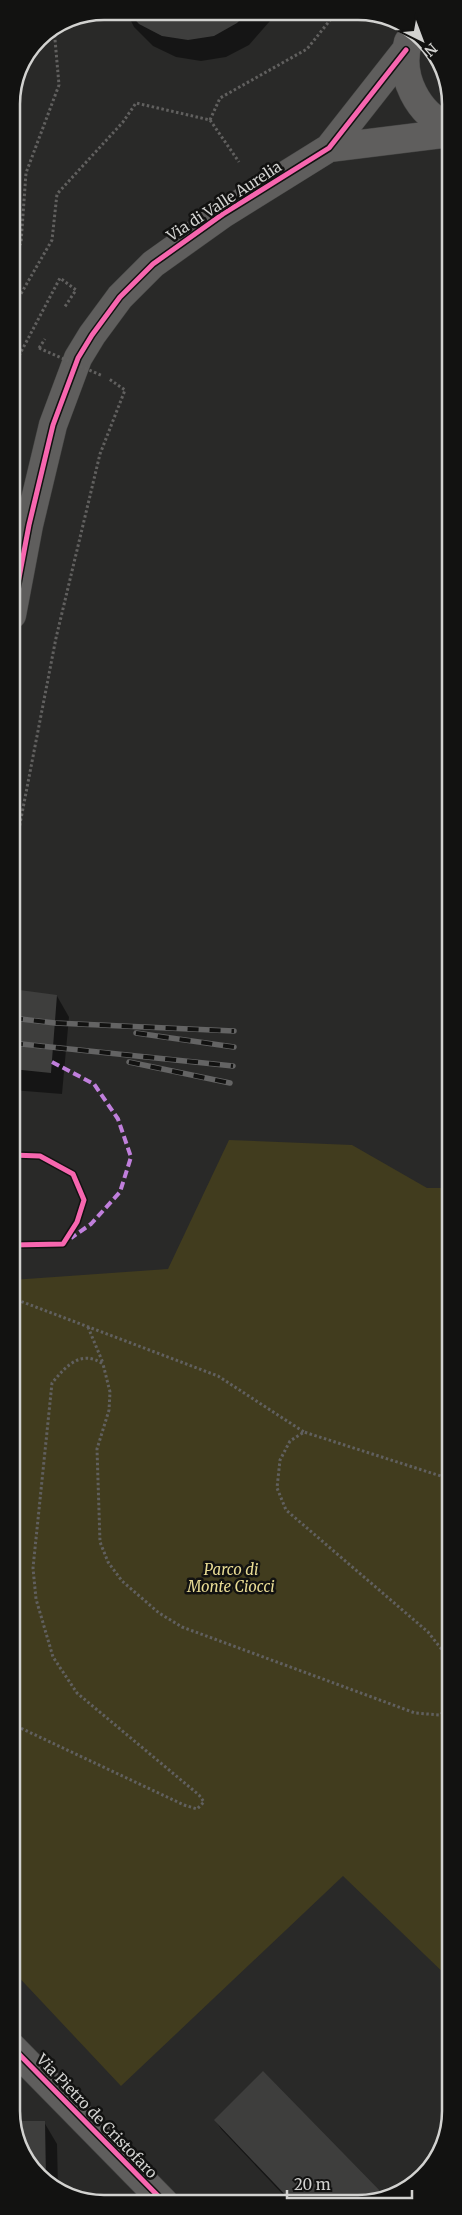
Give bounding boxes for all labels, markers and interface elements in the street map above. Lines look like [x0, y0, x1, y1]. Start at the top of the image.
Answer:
north arrow [397, 15, 447, 65]
text: N [421, 39, 441, 60]
street label: Via di Valle Aurelia [162, 157, 285, 246]
park label: Parco di Monte Ciocci [186, 1560, 275, 1596]
street label: Via Pietro de Cristofaro [32, 2049, 161, 2182]
scale bar [287, 2168, 412, 2200]
text: 20 m [294, 2175, 331, 2194]

